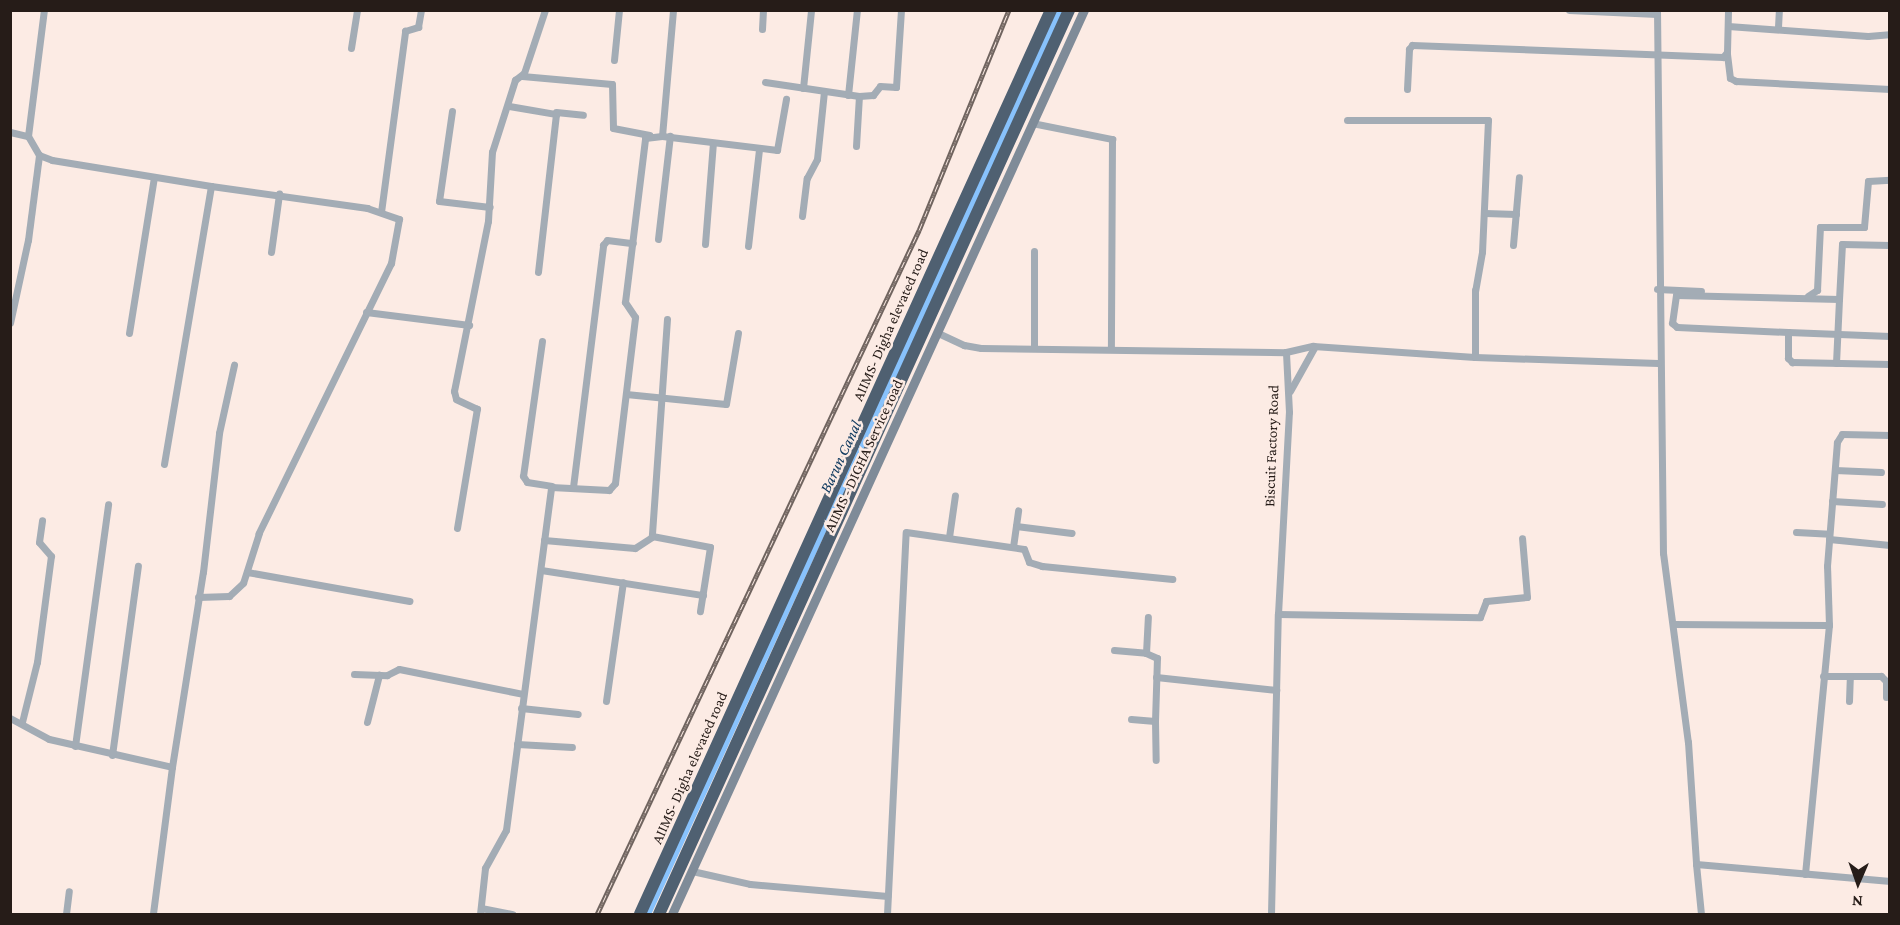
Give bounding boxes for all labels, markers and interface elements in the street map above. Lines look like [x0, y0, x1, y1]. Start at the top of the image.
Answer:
street label: AIIMS- Digha elevated road [849, 246, 933, 404]
street label: AIIMS - DIGHA Service road [821, 377, 907, 535]
street label: Biscuit Factory Road [1261, 385, 1283, 507]
water label: Barun Canal [816, 418, 866, 496]
street label: AIIMS- Digha elevated road [648, 689, 732, 847]
north arrow [1828, 853, 1888, 913]
text: N [1852, 893, 1863, 910]

